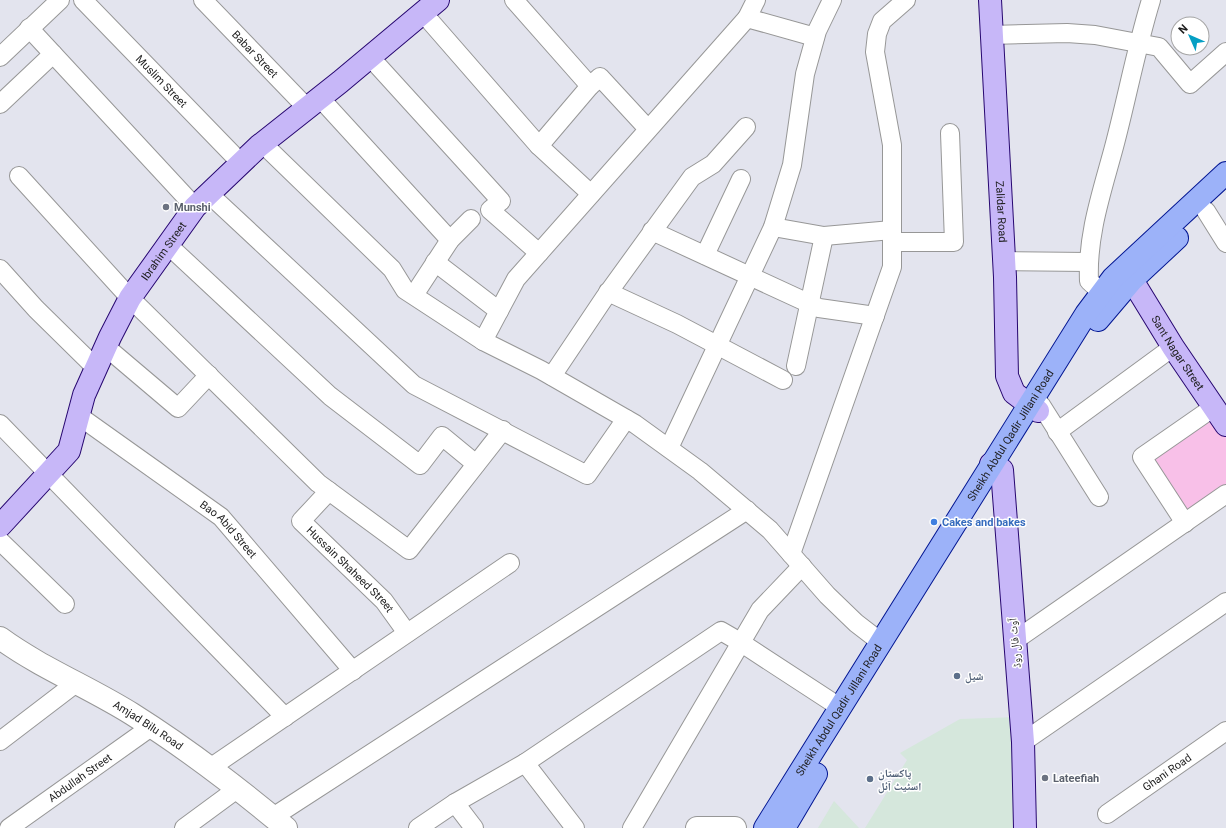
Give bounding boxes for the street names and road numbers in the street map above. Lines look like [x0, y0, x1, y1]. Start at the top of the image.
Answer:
street label: Babar Street [229, 28, 281, 81]
street label: Muslim Street [133, 52, 190, 110]
street label: Zalidar Road [993, 180, 1010, 243]
street label: Ibrahim Street [138, 219, 189, 283]
street label: Sant Nagar Street [1149, 313, 1207, 393]
street label: Sheikh Abdul Qadir Jillani Road [964, 367, 1056, 503]
street label: Bao Abid Street [197, 498, 260, 561]
street label: Hussain Shaheed Street [304, 524, 397, 615]
street label: آوٹ فال روڈ [1006, 618, 1024, 668]
street label: Sheikh Abdul Qadir Jillani Road [793, 642, 885, 778]
street label: Amjad Bilu Road [111, 698, 186, 753]
street label: Abdullah Street [46, 750, 115, 805]
street label: Ghani Road [1140, 751, 1194, 794]

